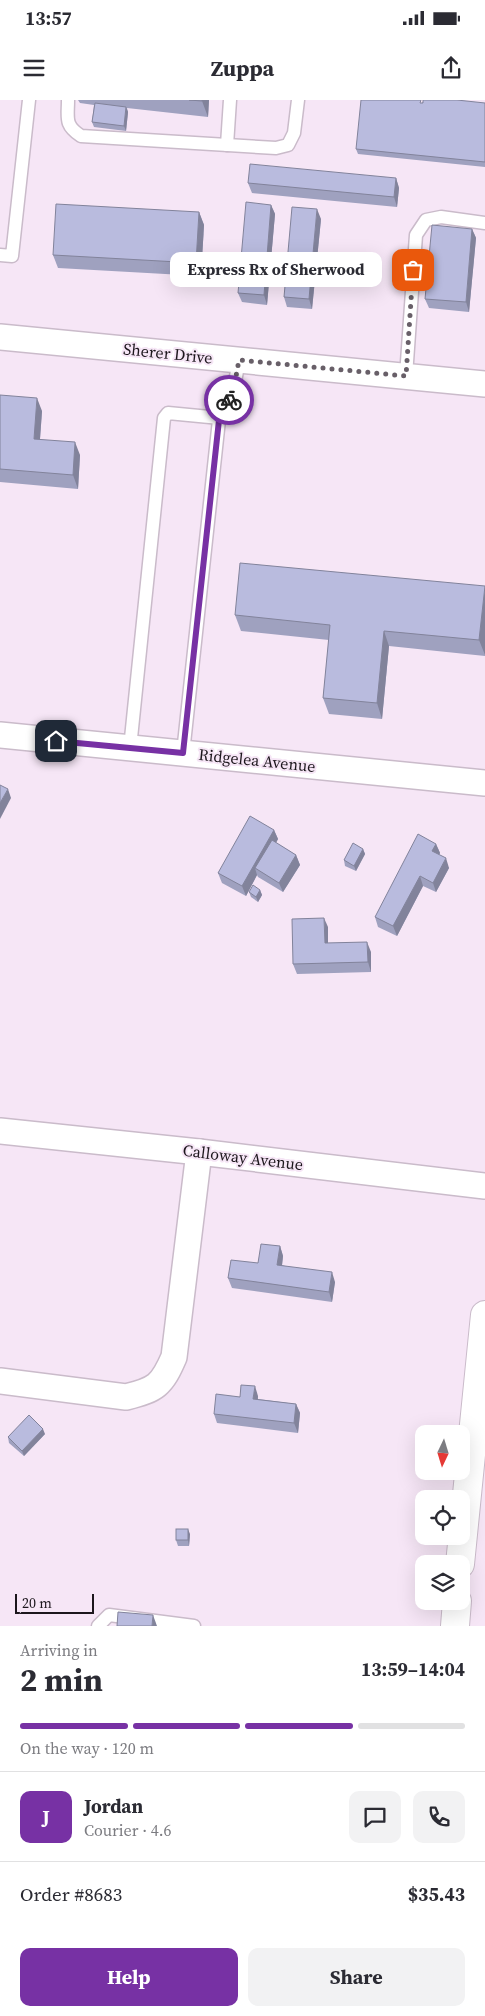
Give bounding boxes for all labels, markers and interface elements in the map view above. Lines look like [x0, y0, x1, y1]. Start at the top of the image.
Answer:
text: 13:57 [25, 5, 72, 31]
text: Zuppa [211, 53, 274, 83]
icon: menu [20, 54, 48, 82]
icon: share [437, 54, 465, 82]
pin [392, 249, 434, 291]
callout: Express Rx of Sherwood [170, 252, 383, 288]
icon: bag [399, 256, 427, 284]
text: Express Rx of Sherwood [187, 258, 365, 280]
street label: Sherer Drive [122, 337, 214, 369]
courier [204, 375, 254, 425]
icon: bike [215, 386, 243, 414]
pin [35, 720, 77, 762]
icon: home [42, 727, 70, 755]
street label: Ridgelea Avenue [197, 743, 317, 777]
street label: Calloway Avenue [182, 1139, 304, 1175]
north arrow [415, 1425, 470, 1480]
map controls [415, 1425, 470, 1610]
button: locate [415, 1490, 470, 1545]
button: layers [415, 1555, 470, 1610]
scale bar [15, 1591, 94, 1614]
text: 20 m [22, 1593, 52, 1613]
text: Arriving in [20, 1639, 98, 1661]
text: 13:59–14:04 [361, 1656, 465, 1682]
text: 2 min [20, 1658, 103, 1702]
text: On the way · 120 m [20, 1737, 154, 1759]
button: chat [349, 1791, 401, 1843]
button: phone [413, 1791, 465, 1843]
text: Jordan [84, 1793, 143, 1819]
text: J [42, 1804, 50, 1830]
text: Courier · 4.6 [84, 1819, 172, 1841]
text: Order #8683 [20, 1881, 122, 1907]
text: $35.43 [408, 1881, 465, 1907]
button: Help [20, 1948, 238, 2006]
button: Share [248, 1948, 465, 2006]

